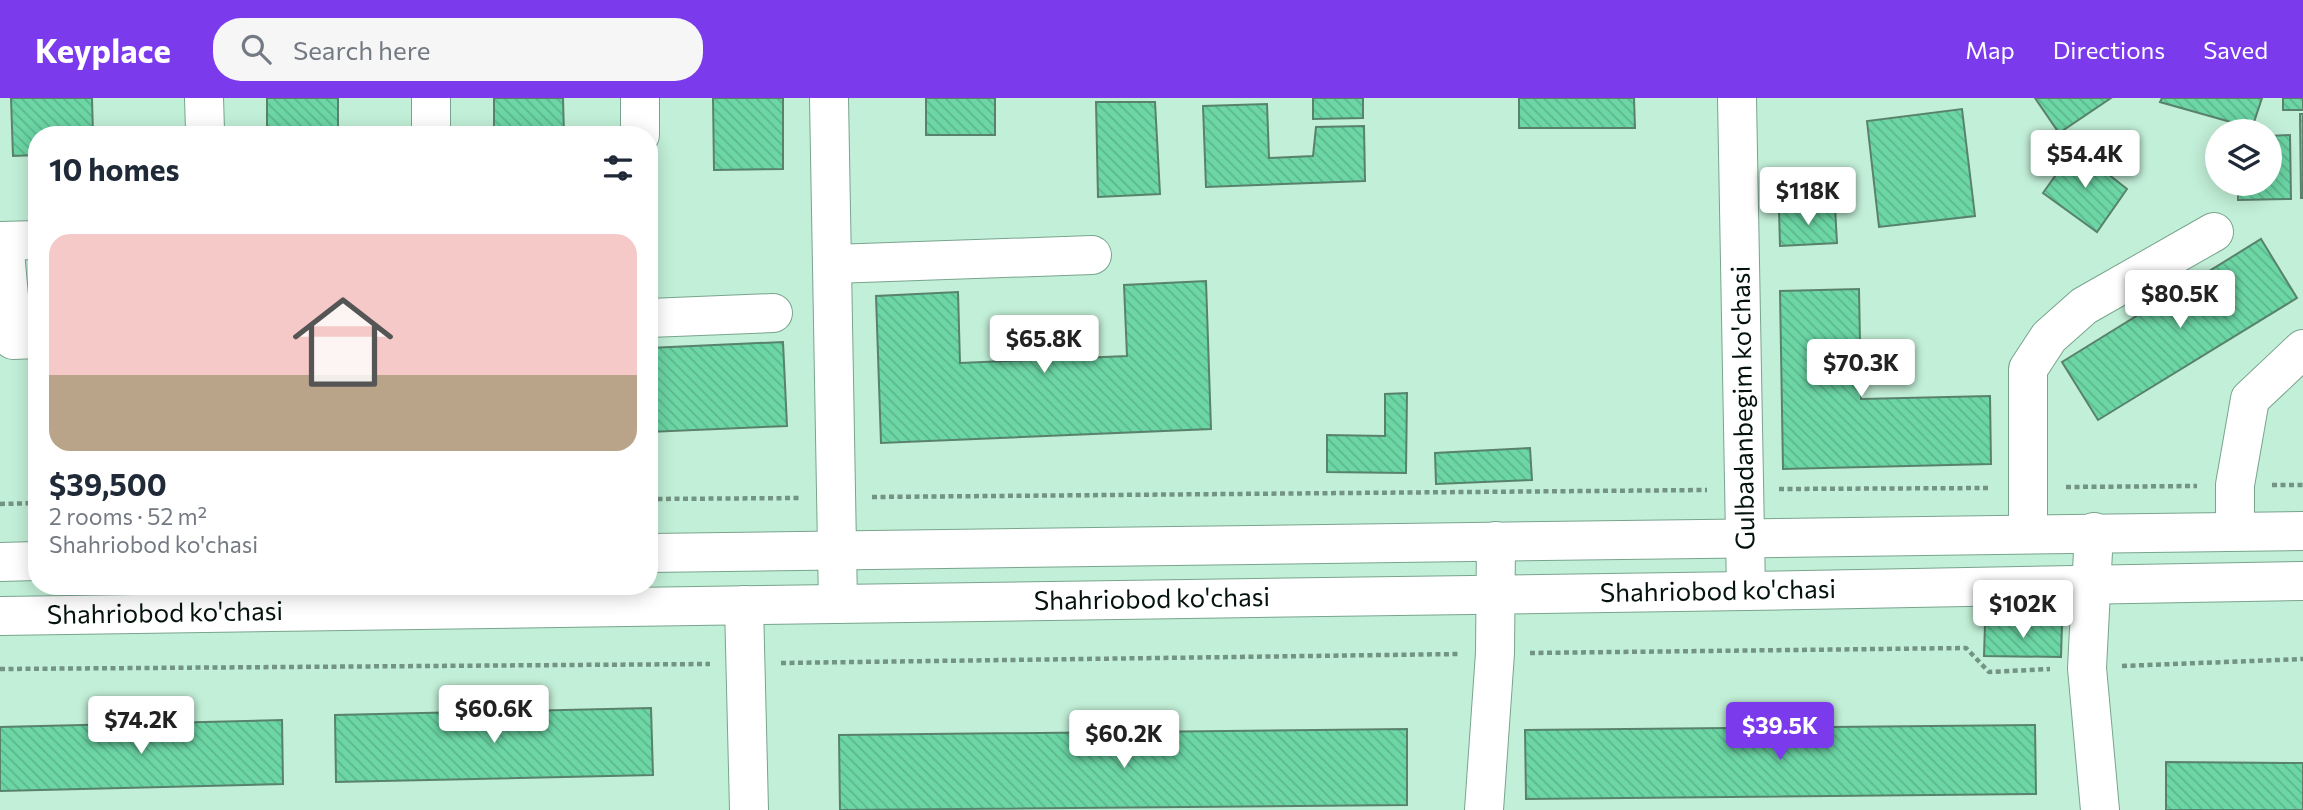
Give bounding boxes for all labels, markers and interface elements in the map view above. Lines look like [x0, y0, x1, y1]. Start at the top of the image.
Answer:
search box [213, 18, 703, 81]
text: Keyplace [35, 29, 171, 70]
icon: search [237, 30, 275, 68]
text: Search here [293, 34, 430, 65]
text: Map [1965, 35, 2015, 64]
text: Directions [2053, 35, 2165, 64]
text: Saved [2203, 35, 2268, 64]
map controls [2205, 119, 2282, 196]
button: layers [2205, 119, 2282, 196]
pin: $54.4K [2028, 130, 2142, 190]
text: $54.4K [2047, 139, 2123, 167]
icon: filters [599, 149, 637, 187]
text: 10 homes [49, 150, 179, 187]
pin: $118K [1759, 167, 1857, 227]
text: $118K [1776, 176, 1840, 204]
street label: Gulbadanbegim ko'chasi [1724, 266, 1759, 550]
pin: $80.5K [2123, 271, 2237, 330]
icon: home [280, 279, 406, 405]
text: $80.5K [2141, 279, 2219, 307]
pin: $65.8K [987, 316, 1101, 375]
text: $65.8K [1006, 324, 1082, 352]
pin: $70.3K [1804, 340, 1918, 399]
text: $70.3K [1823, 348, 1899, 376]
text: $39,500 [49, 465, 167, 502]
text: 2 rooms · 52 m² [49, 502, 207, 530]
text: Shahriobod ko'chasi [49, 530, 258, 558]
street label: Shahriobod ko'chasi [1600, 572, 1836, 607]
street label: Shahriobod ko'chasi [1034, 580, 1270, 615]
pin: $102K [1974, 580, 2072, 640]
text: $102K [1989, 589, 2057, 617]
street label: Shahriobod ko'chasi [47, 594, 283, 629]
pin: $60.6K [437, 686, 551, 745]
text: $60.6K [455, 694, 533, 722]
pin: $74.2K [84, 696, 198, 756]
pin: $39.5K [1723, 702, 1837, 762]
text: $74.2K [104, 705, 178, 733]
pin: $60.2K [1067, 710, 1181, 770]
text: $39.5K [1742, 711, 1818, 739]
text: $60.2K [1085, 719, 1163, 747]

